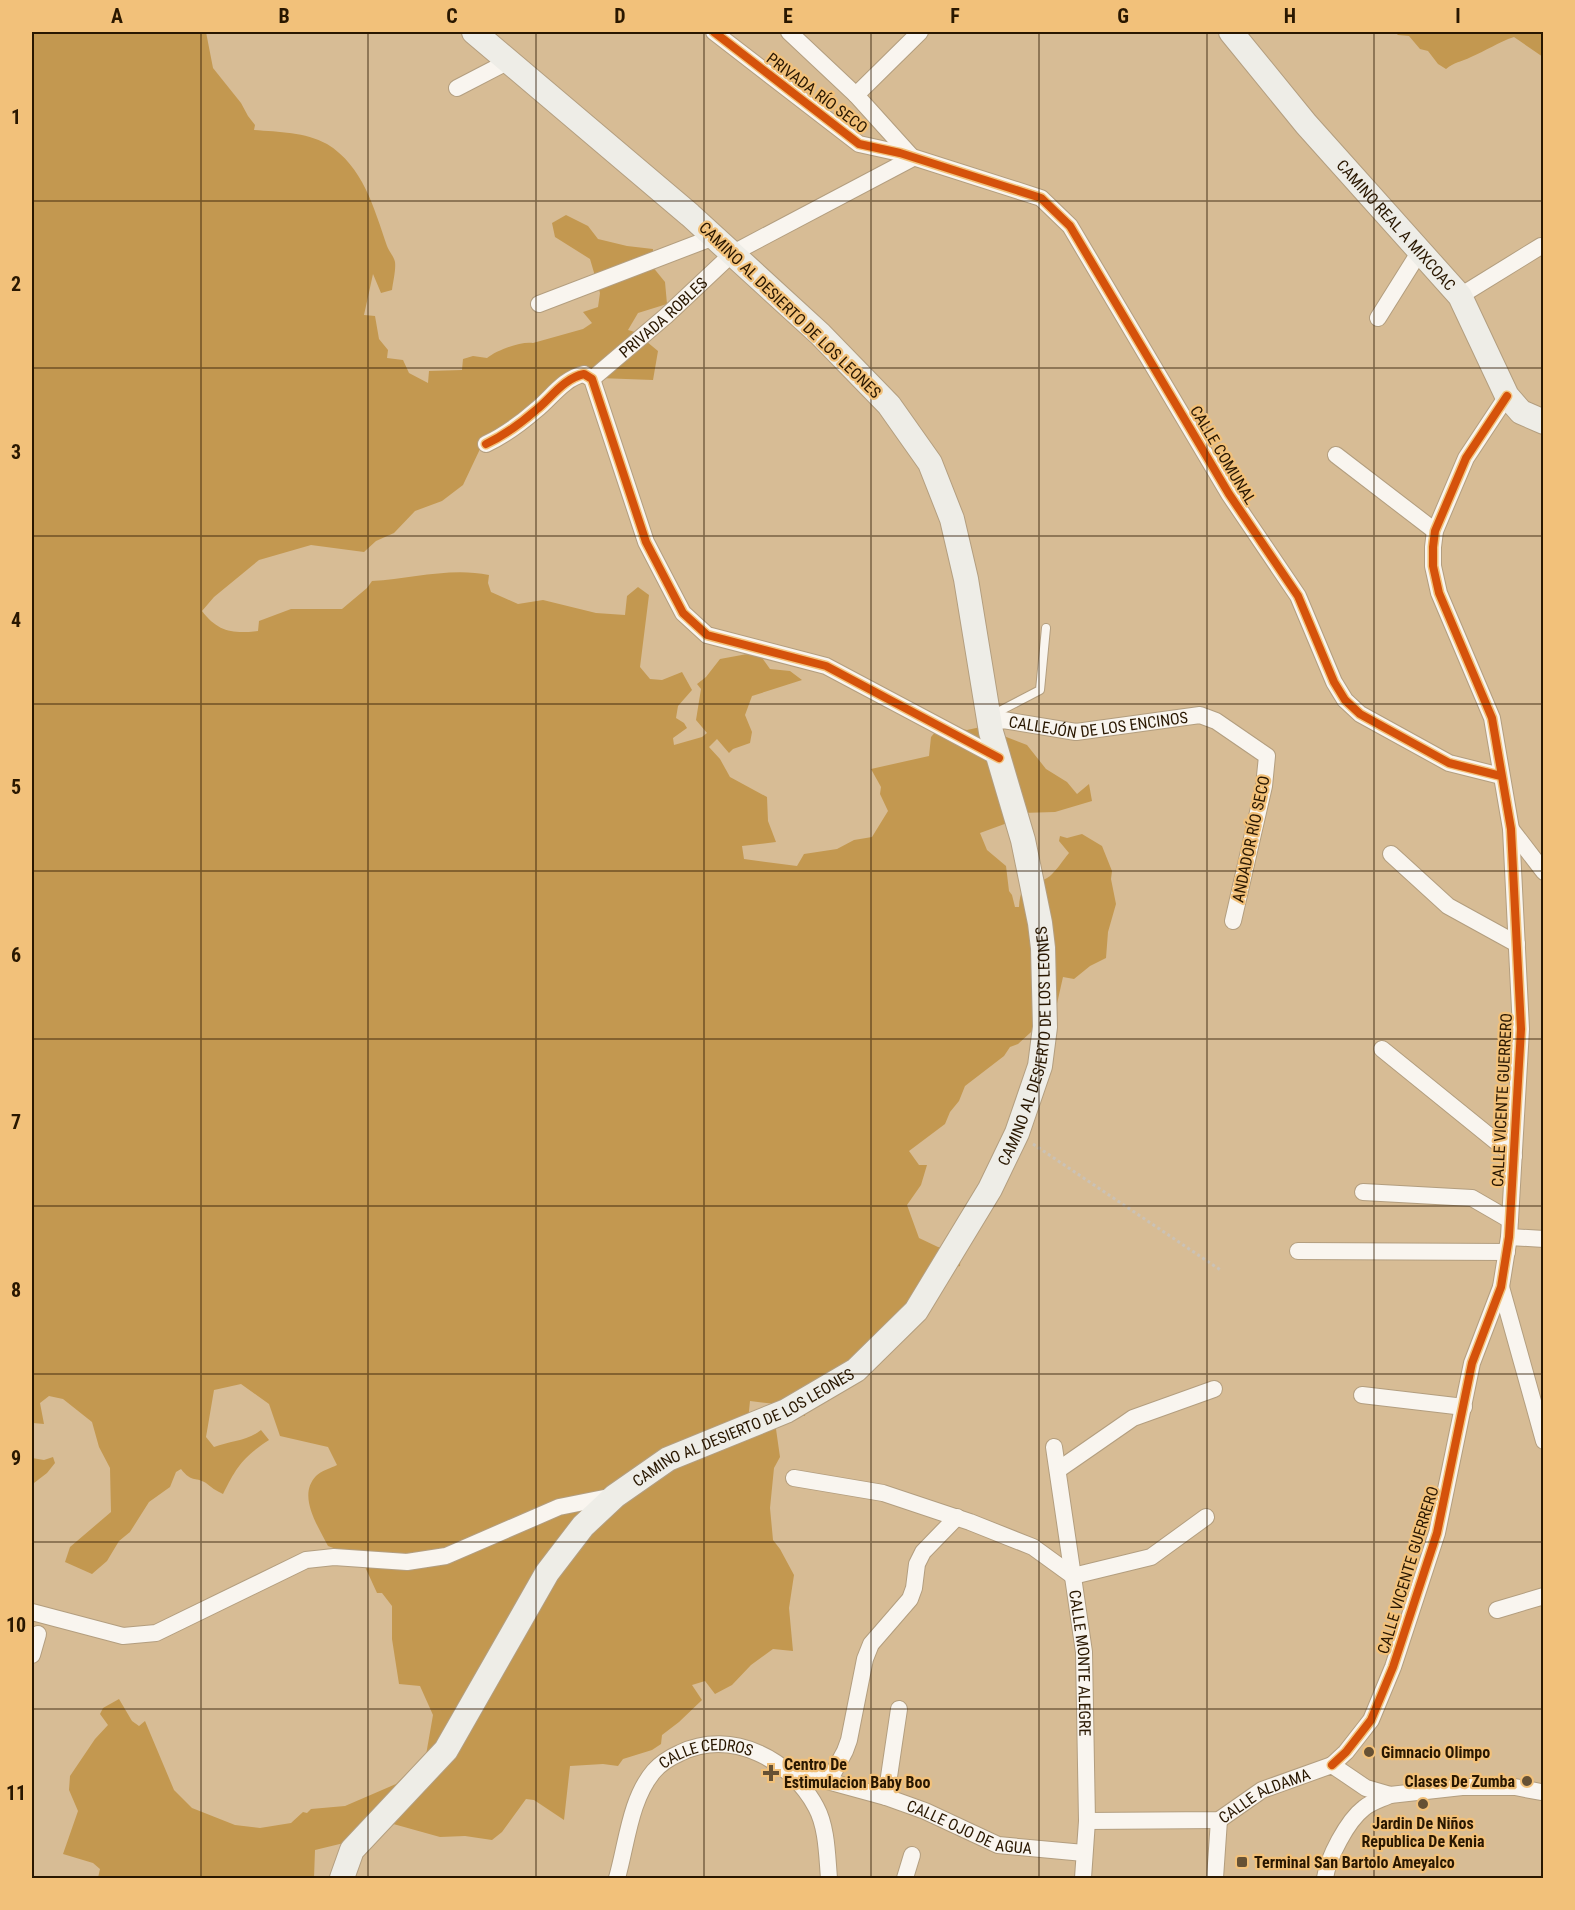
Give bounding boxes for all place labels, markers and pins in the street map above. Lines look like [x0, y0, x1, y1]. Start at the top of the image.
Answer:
place label: Gimnacio Olimpo [1381, 1743, 1490, 1762]
marker: Gimnacio Olimpo [1362, 1745, 1376, 1759]
place label: Centro De Estimulacion Baby Boo [784, 1755, 930, 1792]
marker: Centro De Estimulacion Baby Boo [762, 1764, 780, 1782]
place label: Clases De Zumba [1405, 1772, 1515, 1791]
marker: Clases De Zumba [1520, 1774, 1534, 1788]
marker: Jardin De Niños Republica De Kenia [1416, 1797, 1430, 1811]
place label: Jardin De Niños Republica De Kenia [1362, 1814, 1485, 1851]
place label: Terminal San Bartolo Ameyalco [1254, 1853, 1455, 1872]
marker: Terminal San Bartolo Ameyalco [1235, 1855, 1249, 1869]

